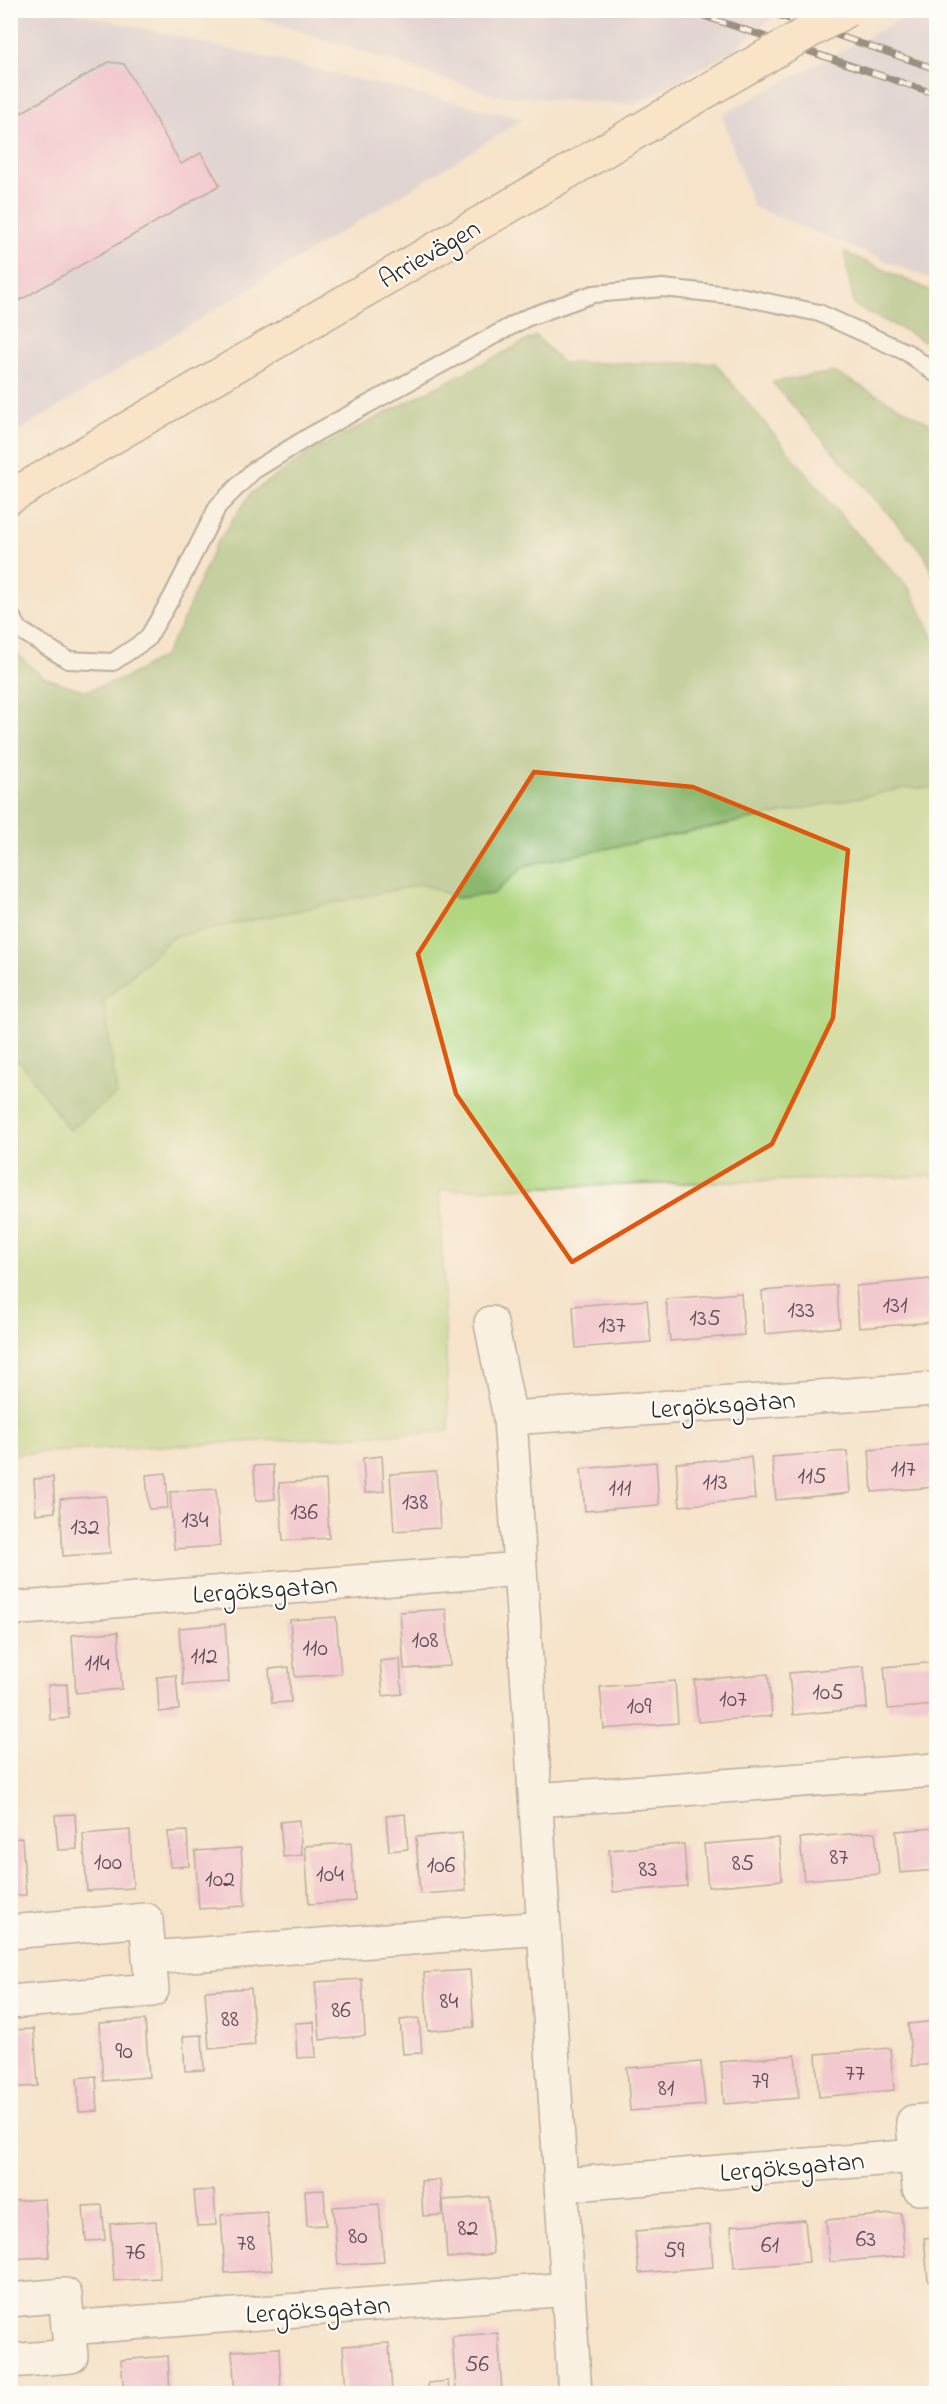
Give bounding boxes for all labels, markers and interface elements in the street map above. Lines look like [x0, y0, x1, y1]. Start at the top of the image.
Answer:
street label: Arrievägen [372, 210, 488, 300]
house number: 131 [882, 1289, 908, 1324]
house number: 133 [787, 1294, 815, 1329]
house number: 135 [689, 1302, 721, 1337]
house number: 137 [598, 1309, 626, 1344]
street label: Lergöksgatan [649, 1382, 797, 1431]
house number: 117 [890, 1453, 916, 1488]
house number: 115 [798, 1460, 827, 1495]
house number: 113 [702, 1466, 728, 1501]
house number: 111 [609, 1472, 632, 1507]
house number: 138 [402, 1486, 428, 1521]
house number: 136 [290, 1496, 318, 1531]
house number: 134 [181, 1504, 209, 1539]
house number: 132 [70, 1511, 100, 1546]
street label: Lergöksgatan [191, 1567, 339, 1616]
house number: 108 [412, 1624, 439, 1659]
house number: 110 [302, 1632, 328, 1667]
house number: 112 [190, 1640, 218, 1675]
house number: 114 [84, 1647, 110, 1682]
house number: 105 [812, 1676, 844, 1711]
house number: 107 [719, 1683, 747, 1718]
house number: 109 [626, 1690, 652, 1725]
house number: 87 [830, 1841, 849, 1876]
house number: 100 [94, 1846, 122, 1881]
house number: 85 [732, 1847, 755, 1882]
house number: 106 [427, 1849, 456, 1884]
house number: 83 [639, 1853, 657, 1888]
house number: 104 [316, 1858, 344, 1893]
house number: 102 [205, 1863, 235, 1898]
house number: 84 [440, 1985, 459, 2020]
house number: 86 [331, 1994, 351, 2029]
house number: 88 [221, 2003, 239, 2038]
house number: 90 [115, 2035, 133, 2070]
house number: 77 [845, 2057, 865, 2092]
house number: 79 [751, 2065, 769, 2100]
house number: 81 [658, 2072, 675, 2107]
street label: Lergöksgatan [718, 2143, 866, 2194]
house number: 82 [458, 2212, 479, 2247]
house number: 80 [348, 2220, 368, 2255]
house number: 63 [856, 2223, 876, 2258]
house number: 78 [237, 2227, 255, 2262]
house number: 61 [761, 2229, 779, 2264]
house number: 59 [664, 2234, 685, 2269]
house number: 76 [125, 2236, 146, 2271]
street label: Lergöksgatan [244, 2287, 392, 2336]
house number: 56 [465, 2348, 490, 2383]

